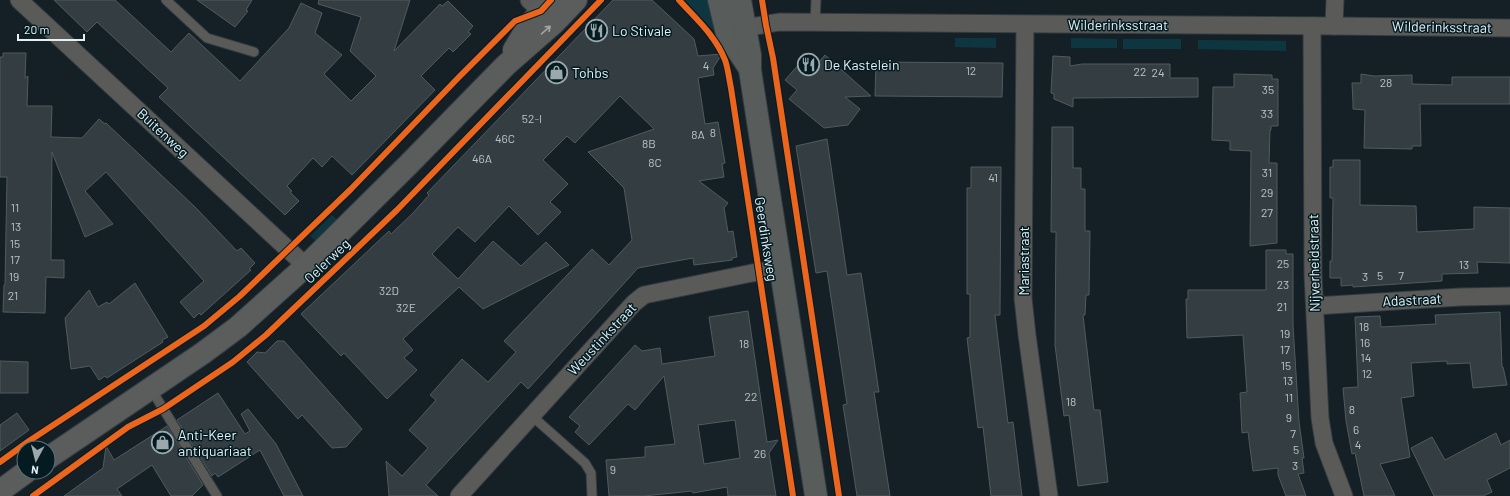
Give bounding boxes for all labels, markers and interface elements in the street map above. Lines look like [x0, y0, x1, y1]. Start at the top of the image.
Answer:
scale bar [18, 16, 84, 42]
street label: Wilderinksstraat [1068, 16, 1168, 33]
street label: Wilderinksstraat [1392, 17, 1492, 36]
restaurant icon: Lo Stivale [584, 18, 610, 44]
text: 20 m [24, 22, 50, 36]
place label: Lo Stivale [612, 22, 672, 39]
one-way arrow [541, 26, 551, 35]
restaurant icon: De Kastelein [795, 52, 821, 78]
place label: De Kastelein [824, 56, 900, 73]
house number: 4 [703, 58, 709, 72]
shop icon: Tohbs [544, 60, 570, 86]
house number: 12 [966, 63, 976, 77]
place label: Tohbs [572, 64, 609, 81]
house number: 22 [1134, 64, 1146, 78]
house number: 24 [1151, 65, 1165, 79]
house number: 28 [1380, 75, 1392, 89]
house number: 35 [1262, 82, 1274, 96]
street label: Buitenweg [134, 105, 193, 161]
house number: 33 [1261, 106, 1273, 120]
house number: 52-I [522, 111, 542, 125]
house number: 8 [710, 125, 716, 139]
house number: 8A [691, 127, 705, 141]
house number: 46C [495, 131, 515, 145]
house number: 8B [642, 136, 656, 150]
house number: 46A [472, 151, 492, 165]
house number: 8C [648, 155, 662, 169]
house number: 31 [1262, 165, 1272, 179]
house number: 41 [988, 170, 998, 184]
house number: 29 [1261, 185, 1273, 199]
street label: Geerdinksweg [751, 195, 782, 282]
house number: 11 [11, 200, 19, 214]
house number: 27 [1261, 205, 1273, 219]
street label: Nijverheidstraat [1304, 214, 1323, 312]
house number: 13 [11, 219, 21, 233]
street label: Mariastraat [1015, 226, 1032, 296]
street label: Oelerweg [300, 235, 353, 287]
house number: 15 [10, 236, 20, 250]
house number: 17 [10, 252, 20, 266]
house number: 25 [1277, 256, 1289, 270]
house number: 13 [1459, 257, 1469, 271]
house number: 5 [1377, 268, 1383, 282]
house number: 7 [1398, 268, 1404, 282]
house number: 19 [9, 269, 19, 283]
house number: 3 [1362, 269, 1368, 283]
house number: 23 [1277, 277, 1289, 291]
house number: 32D [379, 283, 399, 297]
house number: 21 [8, 288, 18, 302]
street label: Adastraat [1382, 289, 1442, 310]
street label: Weustinkstraat [564, 299, 639, 378]
house number: 21 [1277, 299, 1287, 313]
house number: 32E [396, 300, 416, 314]
house number: 18 [1359, 319, 1369, 333]
house number: 19 [1280, 326, 1290, 340]
house number: 16 [1360, 335, 1370, 349]
house number: 18 [739, 336, 749, 350]
house number: 17 [1280, 342, 1290, 356]
house number: 14 [1361, 350, 1371, 364]
house number: 15 [1281, 358, 1291, 372]
house number: 12 [1362, 366, 1372, 380]
house number: 13 [1283, 373, 1293, 387]
house number: 22 [745, 389, 757, 403]
house number: 11 [1285, 390, 1293, 404]
house number: 18 [1066, 394, 1076, 408]
house number: 8 [1349, 402, 1355, 416]
house number: 9 [1286, 410, 1292, 424]
house number: 6 [1353, 422, 1359, 436]
place label: Anti-Keer antiquariaat [178, 426, 252, 459]
house number: 7 [1290, 426, 1296, 440]
shop icon: Anti-Keer antiquariaat [150, 430, 176, 456]
house number: 4 [1355, 437, 1361, 451]
north arrow [16, 440, 56, 480]
house number: 5 [1293, 442, 1299, 456]
house number: 26 [754, 446, 766, 460]
house number: 3 [1292, 458, 1298, 472]
house number: 9 [610, 462, 616, 476]
text: N [30, 464, 39, 477]

